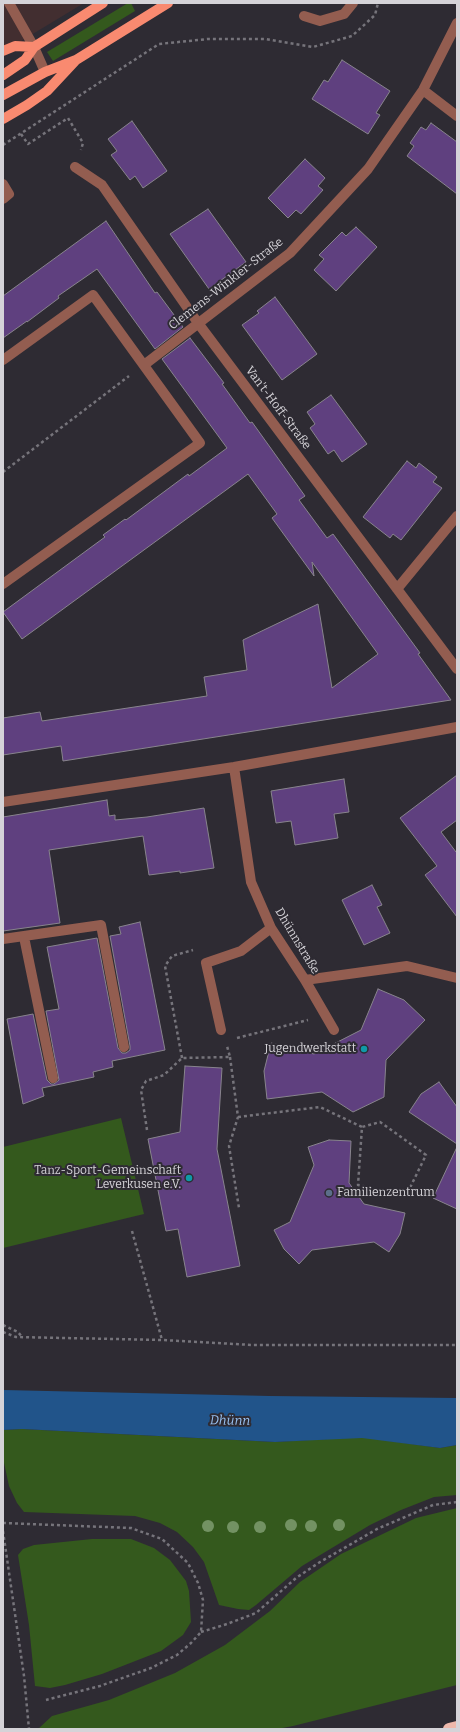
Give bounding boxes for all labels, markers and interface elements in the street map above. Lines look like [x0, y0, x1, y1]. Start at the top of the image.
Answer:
street label: Clemens-Winkler-Straße [166, 235, 286, 333]
street label: Van't-Hoff-Straße [242, 364, 314, 452]
street label: Dhünnstraße [272, 905, 322, 977]
place label: Jugendwerkstatt [264, 1042, 356, 1056]
marker: Jugendwerkstatt [359, 1044, 369, 1054]
place label: Tanz-Sport-Gemeinschaft Leverkusen e.V. [34, 1164, 181, 1192]
marker: Tanz-Sport-Gemeinschaft Leverkusen e.V. [184, 1173, 194, 1183]
place label: Familienzentrum [337, 1186, 435, 1200]
marker: Familienzentrum [324, 1188, 334, 1198]
water label: Dhünn [210, 1413, 250, 1429]

